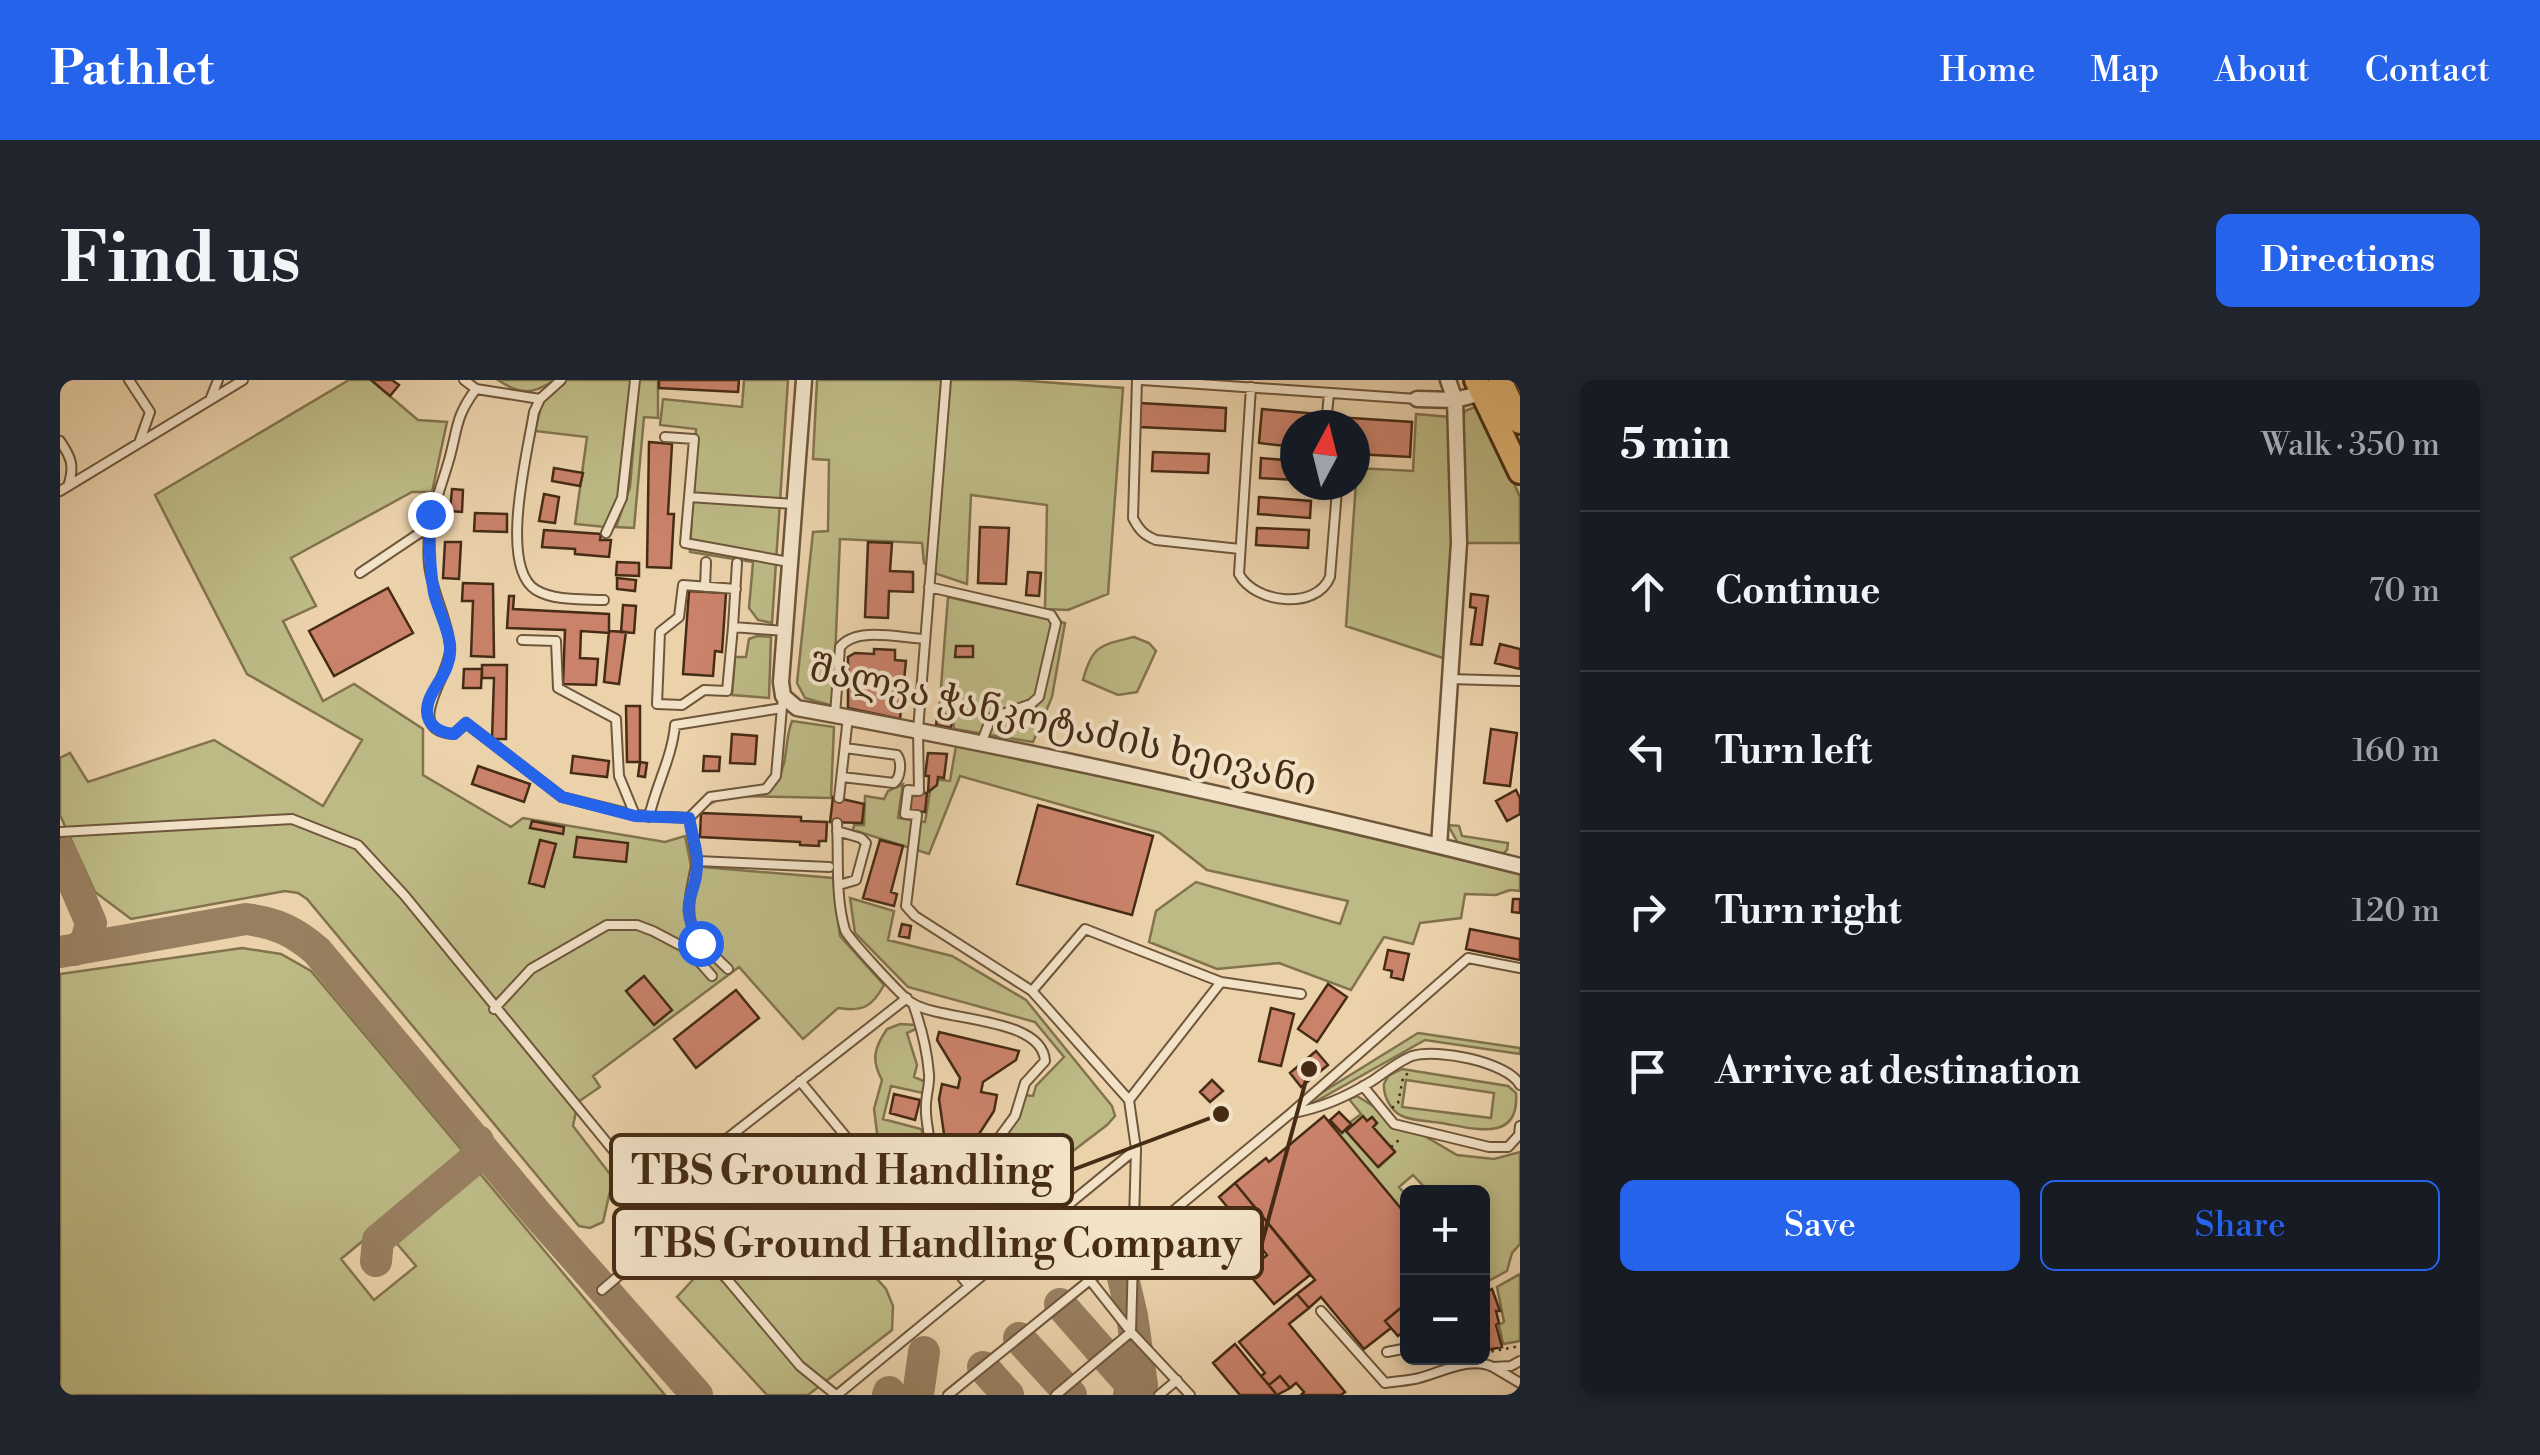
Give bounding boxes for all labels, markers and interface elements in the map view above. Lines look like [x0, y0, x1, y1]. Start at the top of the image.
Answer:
text: Pathlet [50, 40, 214, 100]
text: Home [1939, 49, 2035, 92]
text: Map [2090, 49, 2159, 92]
text: About [2214, 49, 2310, 92]
text: Contact [2365, 49, 2490, 92]
button: Directions [2216, 214, 2480, 307]
text: Find us [60, 216, 301, 304]
north arrow [1280, 410, 1370, 500]
text: 5 min [1620, 419, 1730, 472]
text: Walk · 350 m [2261, 425, 2440, 465]
route end [408, 492, 454, 538]
icon: ahead [1620, 564, 1675, 619]
text: Continue [1715, 568, 1880, 615]
text: 70 m [2369, 571, 2440, 611]
street label: შალვა ჭანკოტაძის ხეივანი [805, 645, 1321, 807]
icon: left [1620, 724, 1675, 779]
text: Turn left [1715, 728, 1872, 775]
text: 160 m [2352, 731, 2440, 771]
icon: right [1620, 884, 1675, 939]
text: Turn right [1715, 888, 1901, 935]
text: 120 m [2351, 891, 2440, 931]
route start [678, 921, 724, 967]
icon: arrive [1620, 1044, 1675, 1099]
text: Arrive at destination [1715, 1048, 2081, 1095]
callout: TBS Ground Handling [611, 1135, 1072, 1205]
text: TBS Ground Handling [631, 1147, 1054, 1197]
button: Save [1620, 1180, 2020, 1271]
button: Share [2040, 1180, 2440, 1271]
map controls [1400, 1185, 1490, 1365]
button: + [1400, 1185, 1490, 1275]
callout: TBS Ground Handling Company [614, 1208, 1262, 1278]
text: TBS Ground Handling Company [634, 1220, 1243, 1270]
button: − [1400, 1275, 1490, 1365]

